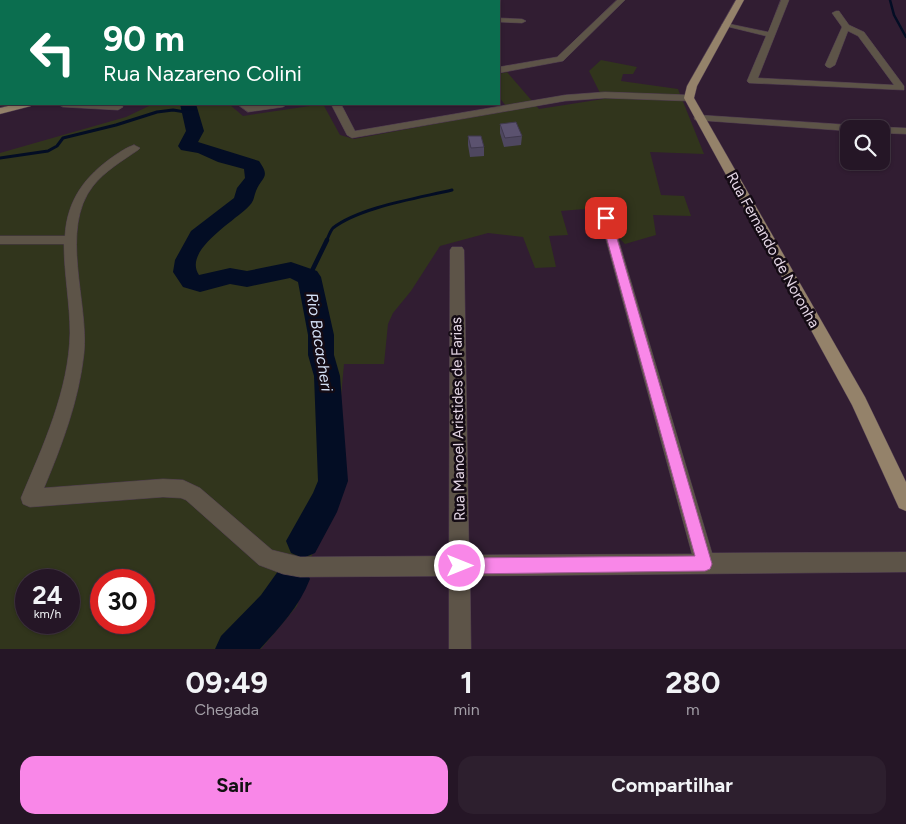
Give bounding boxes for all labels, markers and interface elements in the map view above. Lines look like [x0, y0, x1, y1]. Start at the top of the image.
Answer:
text: 90 m [103, 18, 185, 60]
icon: left [20, 20, 85, 85]
text: Rua Nazareno Colini [103, 60, 302, 87]
map controls [840, 120, 890, 170]
button: search [840, 120, 890, 170]
street label: Rua Fernando de Noronha [723, 169, 823, 331]
pin [585, 197, 627, 239]
icon: arrive [592, 204, 620, 232]
water label: Rio Bacacheri [302, 291, 337, 393]
street label: Rua Manoel Aristides de Farias [447, 317, 469, 521]
position arrow [433, 539, 485, 591]
speed limit sign: 30 [90, 569, 155, 634]
text: 24 [32, 580, 63, 610]
text: km/h [34, 607, 61, 621]
text: 09:49 [186, 664, 268, 701]
text: 1 [460, 664, 473, 701]
text: 280 [665, 664, 720, 701]
text: Chegada [195, 700, 259, 719]
text: min [453, 700, 480, 719]
text: m [686, 700, 700, 719]
button: Sair [20, 756, 448, 814]
button: Compartilhar [458, 756, 886, 814]

